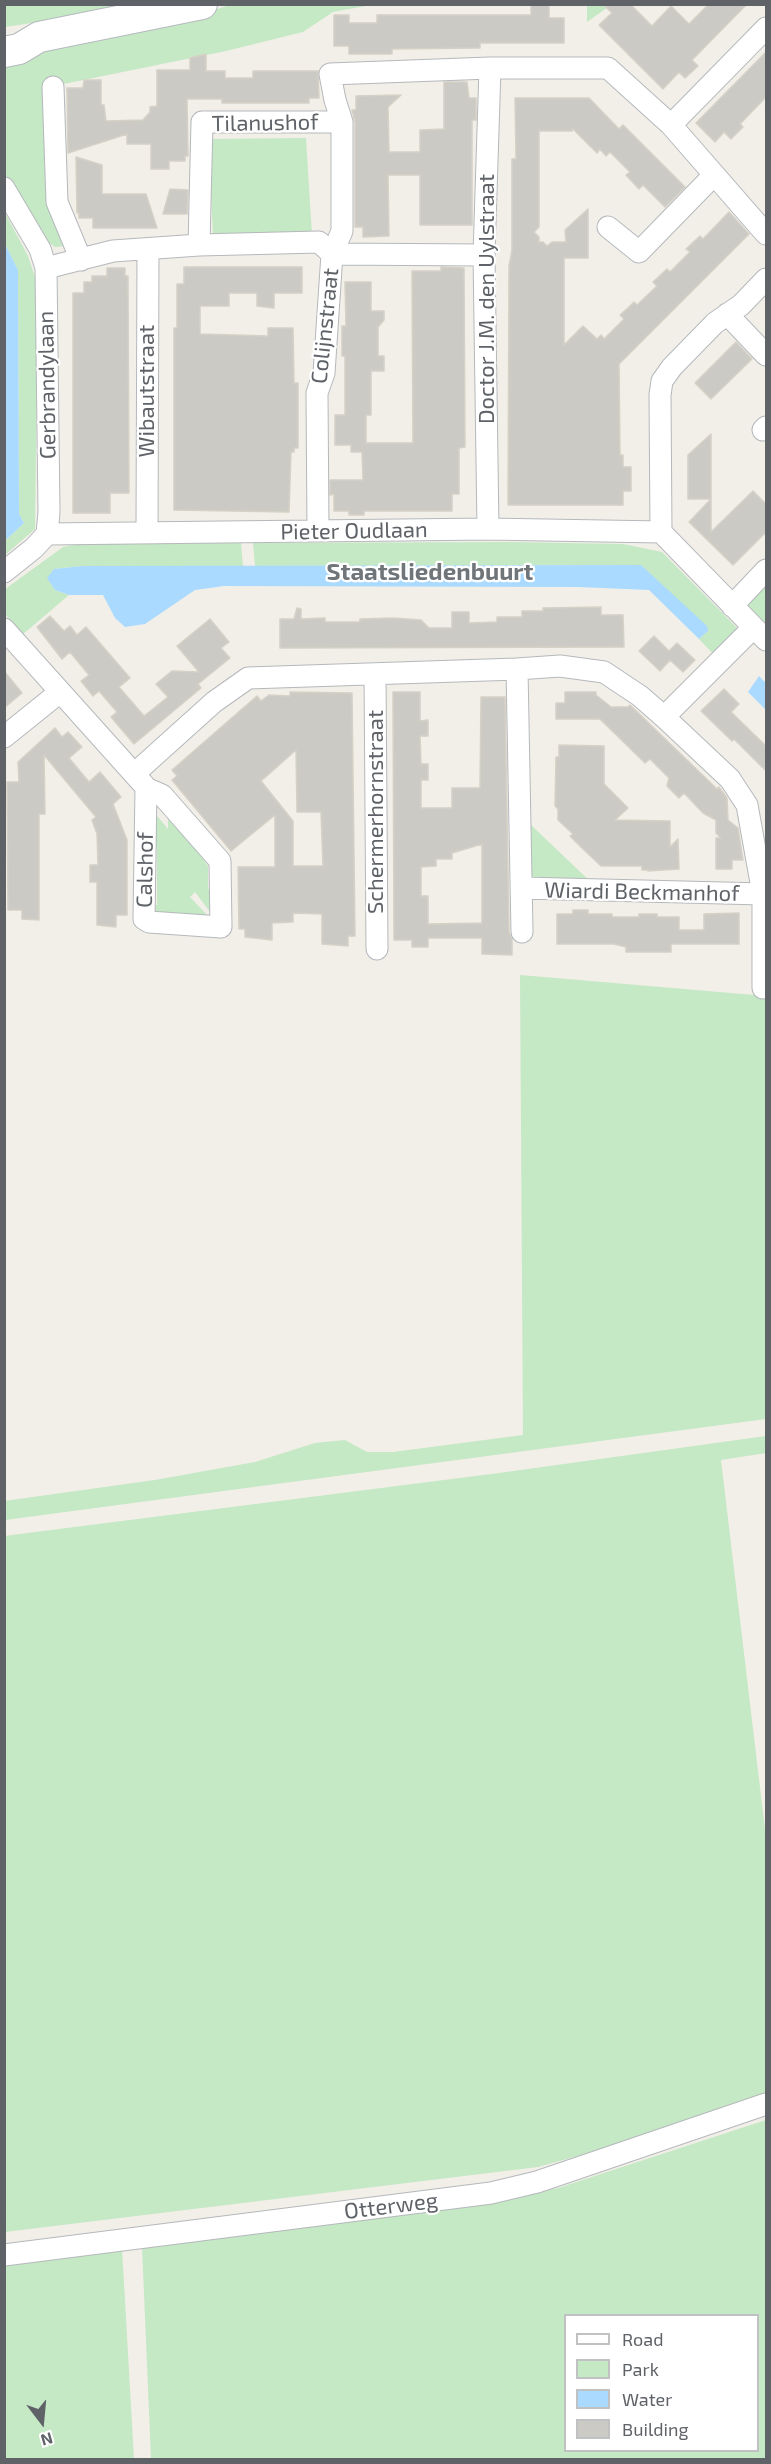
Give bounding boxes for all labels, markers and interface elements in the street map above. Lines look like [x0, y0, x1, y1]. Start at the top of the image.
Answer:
street label: Tilanushof [211, 109, 319, 137]
street label: Doctor J.M. den Uylstraat [474, 174, 500, 424]
street label: Colijnstraat [306, 267, 344, 385]
street label: Gerbrandylaan [33, 311, 61, 459]
street label: Wibautstraat [134, 325, 160, 457]
street label: Pieter Oudlaan [280, 517, 428, 545]
district label: Staatsliedenbuurt [327, 558, 533, 586]
street label: Schermerhornstraat [363, 710, 389, 914]
street label: Calshof [131, 832, 159, 908]
street label: Wiardi Beckmanhof [544, 877, 740, 907]
street label: Otterweg [343, 2187, 439, 2225]
legend [564, 2314, 759, 2452]
text: Road [622, 2328, 663, 2350]
text: Park [622, 2358, 659, 2380]
text: Water [622, 2388, 672, 2410]
north arrow [12, 2392, 72, 2452]
text: Building [622, 2418, 689, 2440]
text: N [39, 2429, 55, 2451]

